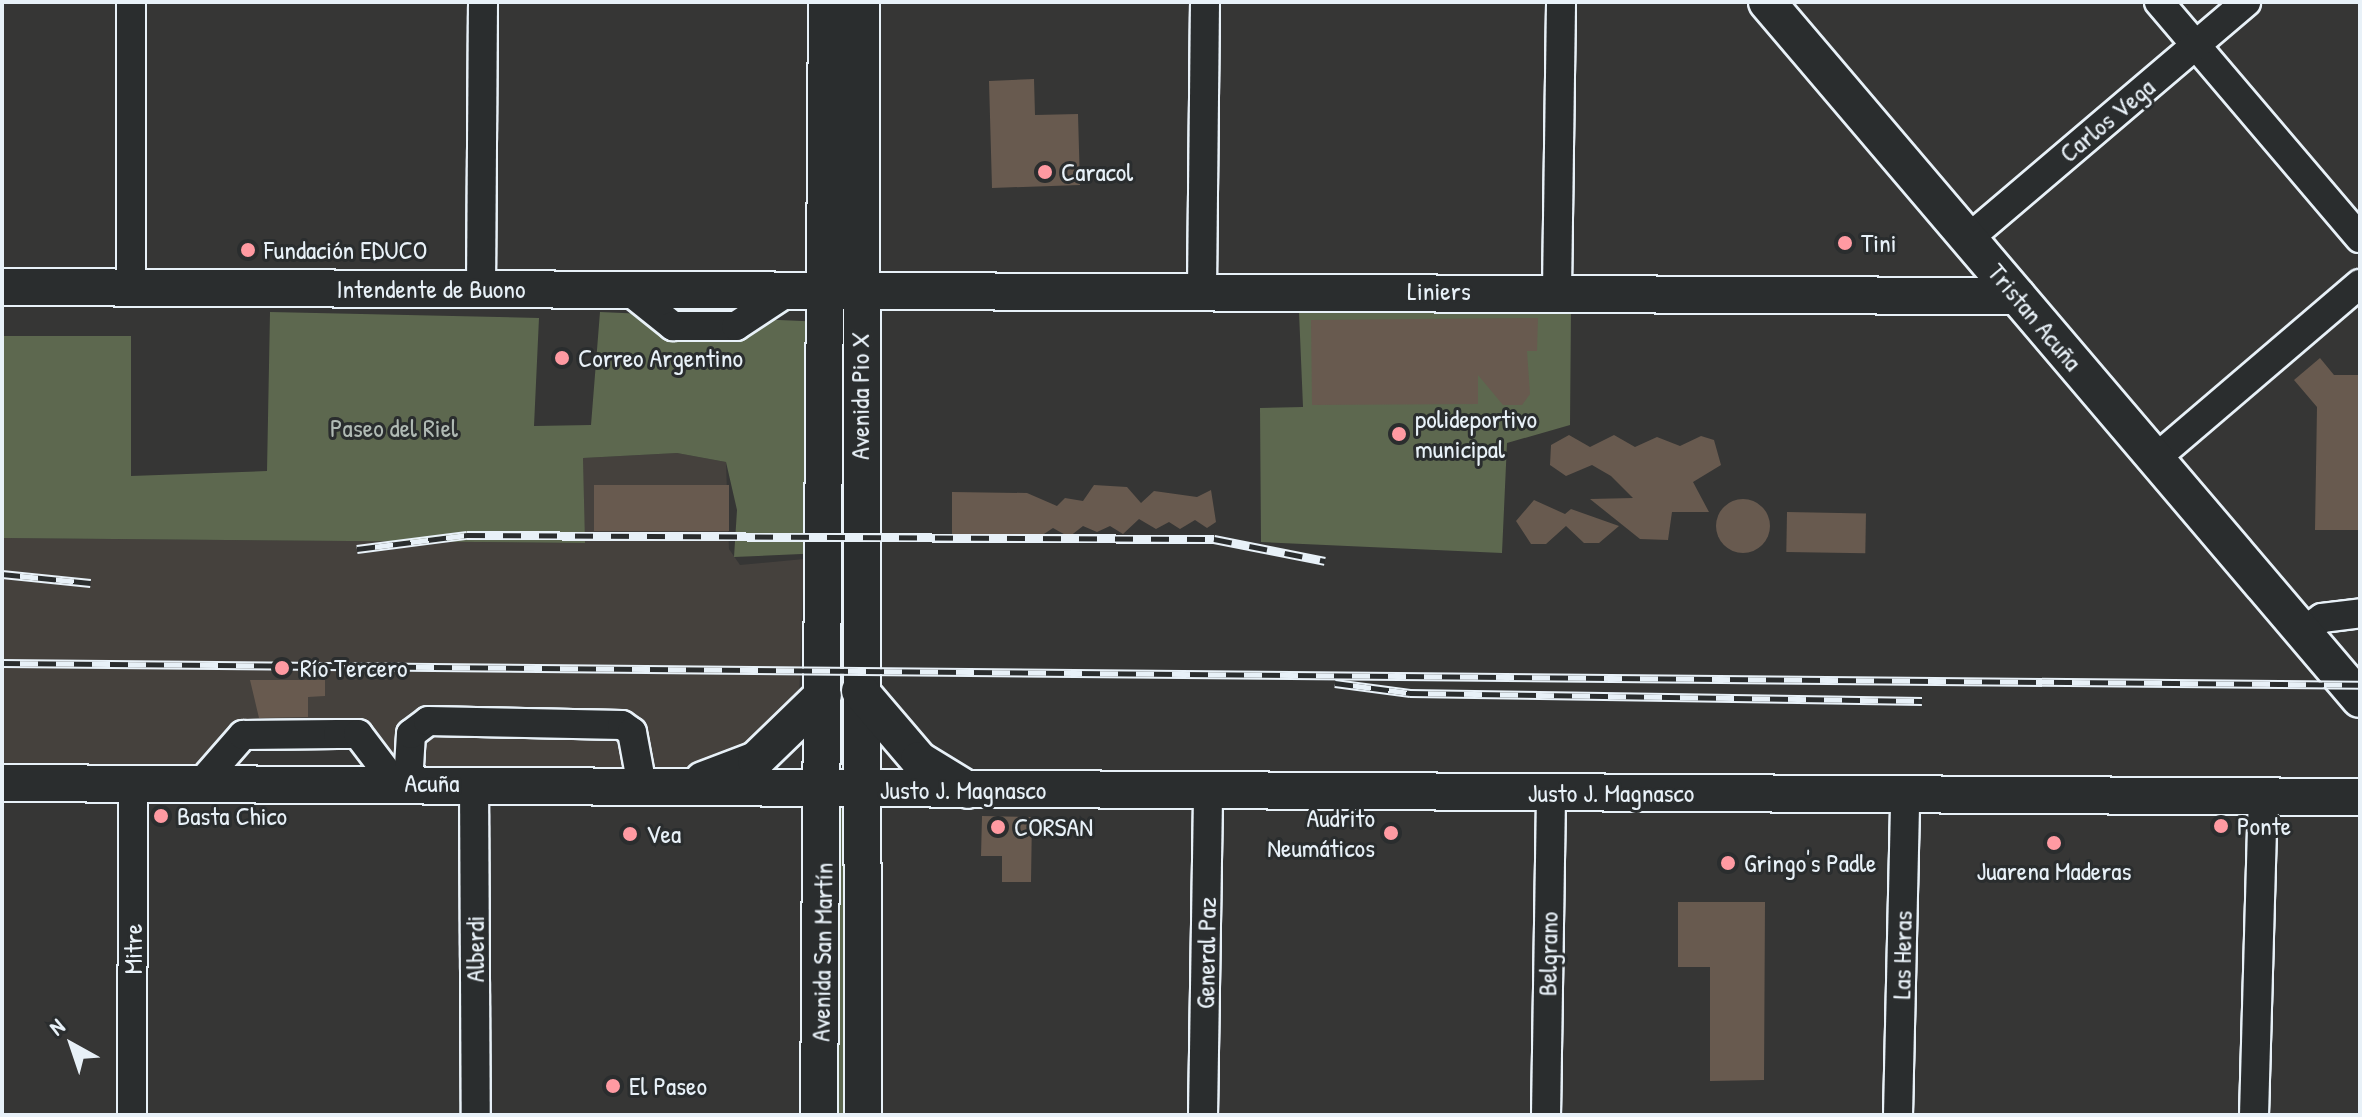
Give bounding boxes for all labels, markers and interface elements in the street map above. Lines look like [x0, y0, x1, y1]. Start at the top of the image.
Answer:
street label: Carlos Vega [2053, 71, 2161, 169]
place label: Caracol [1061, 156, 1133, 188]
marker: Caracol [1036, 163, 1054, 181]
place label: Tini [1861, 227, 1897, 259]
place label: Fundación EDUCO [264, 234, 427, 266]
marker: Tini [1836, 234, 1854, 252]
marker: Fundación EDUCO [239, 241, 257, 259]
street label: Tristan Acuña [1981, 257, 2089, 377]
street label: Intendente de Buono [336, 273, 526, 305]
street label: Liniers [1407, 275, 1471, 307]
street label: Avenida Pio X [844, 332, 876, 460]
place label: Correo Argentino [578, 342, 743, 374]
marker: Correo Argentino [553, 349, 571, 367]
place label: polideportivo municipal [1415, 403, 1537, 464]
park label: Paseo del Riel [330, 412, 458, 444]
marker: polideportivo municipal [1390, 425, 1408, 443]
place label: Río Tercero [300, 652, 408, 684]
marker: Río Tercero [271, 657, 293, 679]
street label: Acuña [404, 767, 460, 799]
street label: Justo J. Magnasco [880, 774, 1046, 806]
street label: Justo J. Magnasco [1528, 777, 1694, 809]
place label: Basta Chico [177, 800, 287, 832]
place label: Audrito Neumáticos [1267, 802, 1375, 864]
marker: Basta Chico [152, 807, 170, 825]
place label: Ponte [2237, 810, 2291, 842]
place label: CORSAN [1014, 811, 1093, 843]
marker: Ponte [2212, 817, 2230, 835]
place label: Vea [646, 818, 681, 850]
marker: CORSAN [989, 818, 1007, 836]
marker: Audrito Neumáticos [1382, 824, 1400, 842]
marker: Vea [621, 825, 639, 843]
marker: Juarena Maderas [2045, 834, 2063, 852]
place label: Gringo's Padle [1744, 847, 1876, 879]
marker: Gringo's Padle [1719, 854, 1737, 872]
place label: Juarena Maderas [1977, 855, 2131, 887]
street label: Avenida San Martín [805, 862, 839, 1042]
street label: General Paz [1189, 897, 1223, 1009]
street label: Las Heras [1886, 910, 1918, 1000]
street label: Belgrano [1532, 912, 1564, 996]
street label: Alberdi [459, 916, 491, 982]
street label: Mitre [117, 924, 149, 974]
north arrow [32, 1005, 112, 1085]
text: N [42, 1011, 71, 1042]
place label: El Paseo [629, 1070, 707, 1102]
marker: El Paseo [604, 1077, 622, 1095]

